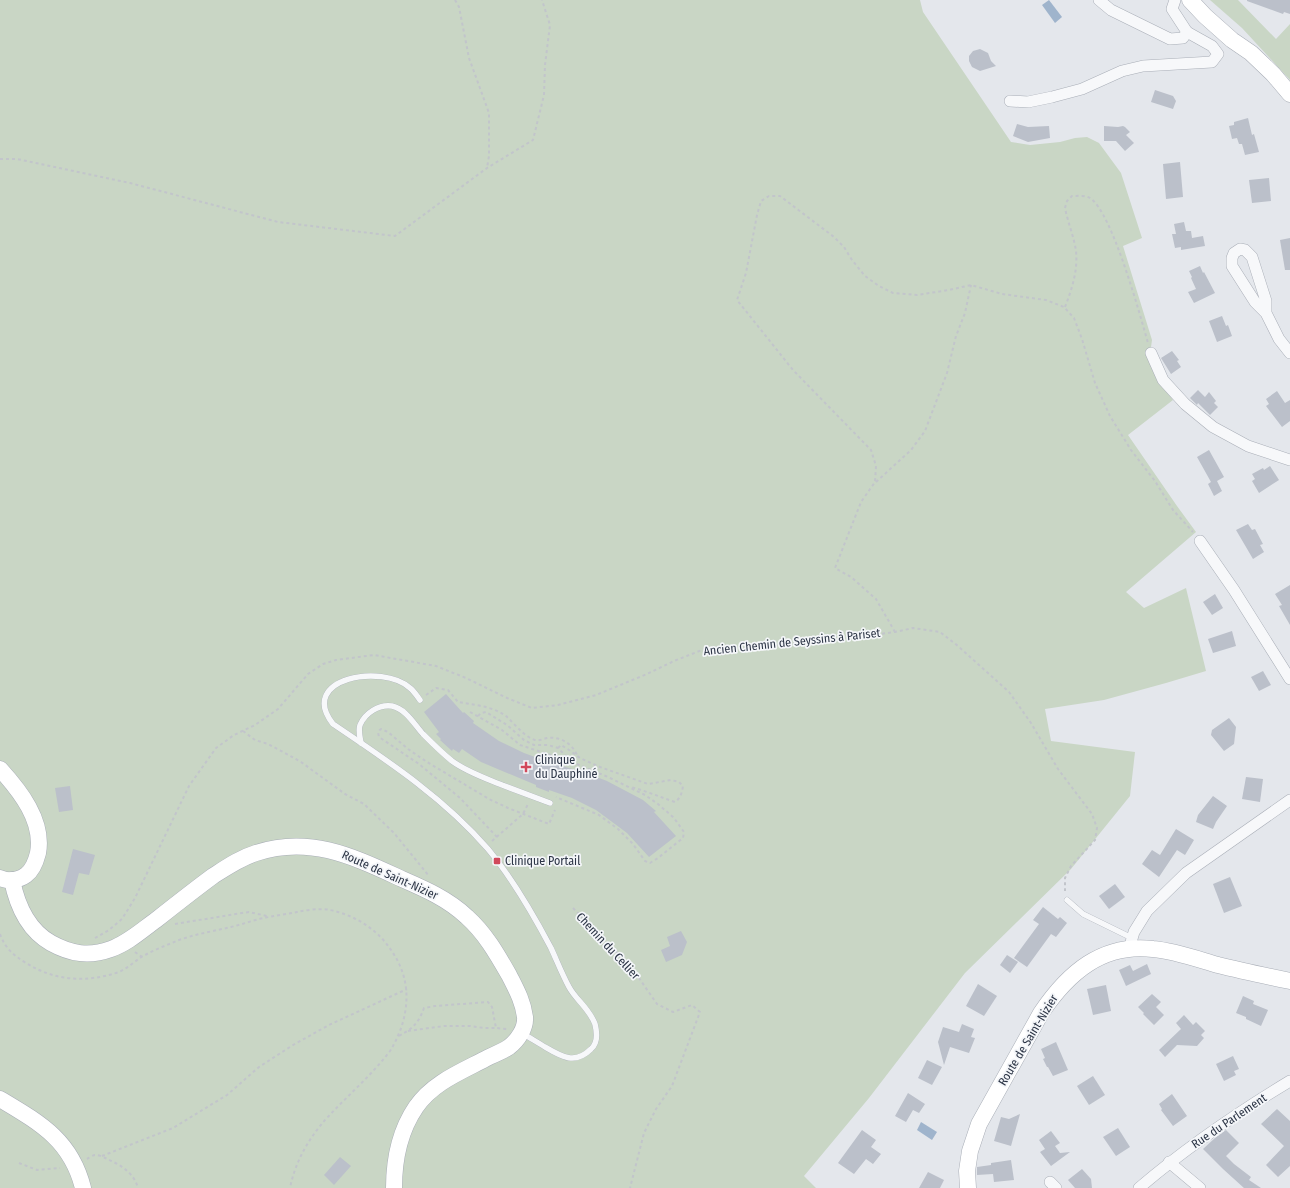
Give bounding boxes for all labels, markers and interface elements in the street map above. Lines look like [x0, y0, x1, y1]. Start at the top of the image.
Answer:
street label: Ancien Chemin de Seyssins à Pariset [703, 626, 881, 658]
place label: Clinique du Dauphiné [535, 753, 598, 781]
marker: Clinique du Dauphiné [520, 761, 532, 773]
street label: Route de Saint-Nizier [340, 847, 441, 903]
place label: Clinique Portail [505, 854, 580, 868]
marker: Clinique Portail [492, 856, 502, 866]
street label: Chemin du Cellier [573, 910, 643, 983]
street label: Route de Saint-Nizier [995, 991, 1061, 1088]
street label: Rue du Parlement [1189, 1091, 1269, 1151]

